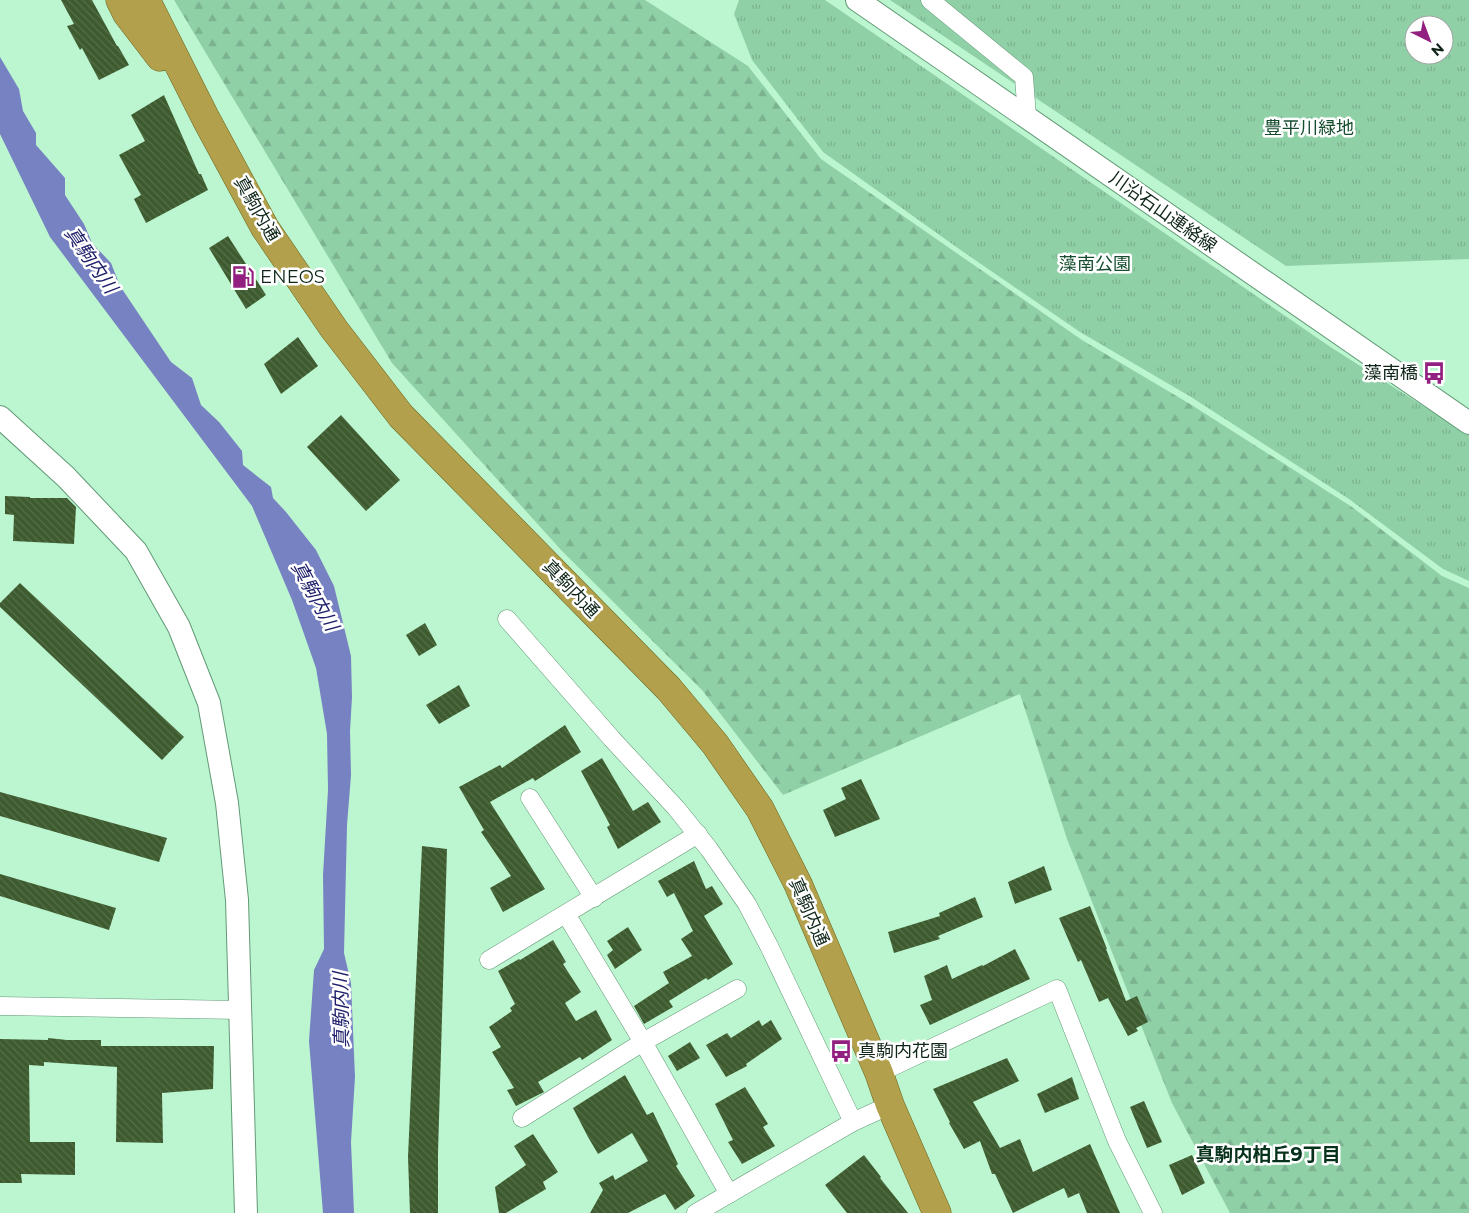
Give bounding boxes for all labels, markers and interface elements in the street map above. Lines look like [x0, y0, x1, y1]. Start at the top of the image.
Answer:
north arrow [1404, 15, 1454, 65]
text: N [1427, 39, 1448, 60]
park label: 豊平川緑地 [1264, 117, 1354, 139]
street label: 川沿石山連絡線 [1105, 167, 1221, 257]
street label: 真駒内通 [229, 172, 285, 246]
water label: 真駒内川 [60, 222, 123, 299]
park label: 藻南公園 [1059, 253, 1131, 275]
fuel station icon: ENEOS [230, 264, 256, 290]
place label: ENEOS [260, 266, 325, 288]
bus stop icon: 藻南橋 [1421, 360, 1447, 386]
place label: 藻南橋 [1364, 362, 1418, 384]
street label: 真駒内通 [538, 555, 604, 623]
water label: 真駒内川 [287, 557, 344, 637]
street label: 真駒内通 [784, 875, 834, 949]
water label: 真駒内川 [329, 970, 353, 1048]
bus stop icon: 真駒内花園 [828, 1038, 854, 1064]
place label: 真駒内花園 [858, 1040, 948, 1062]
district label: 真駒内柏丘9丁目 [1195, 1143, 1341, 1166]

